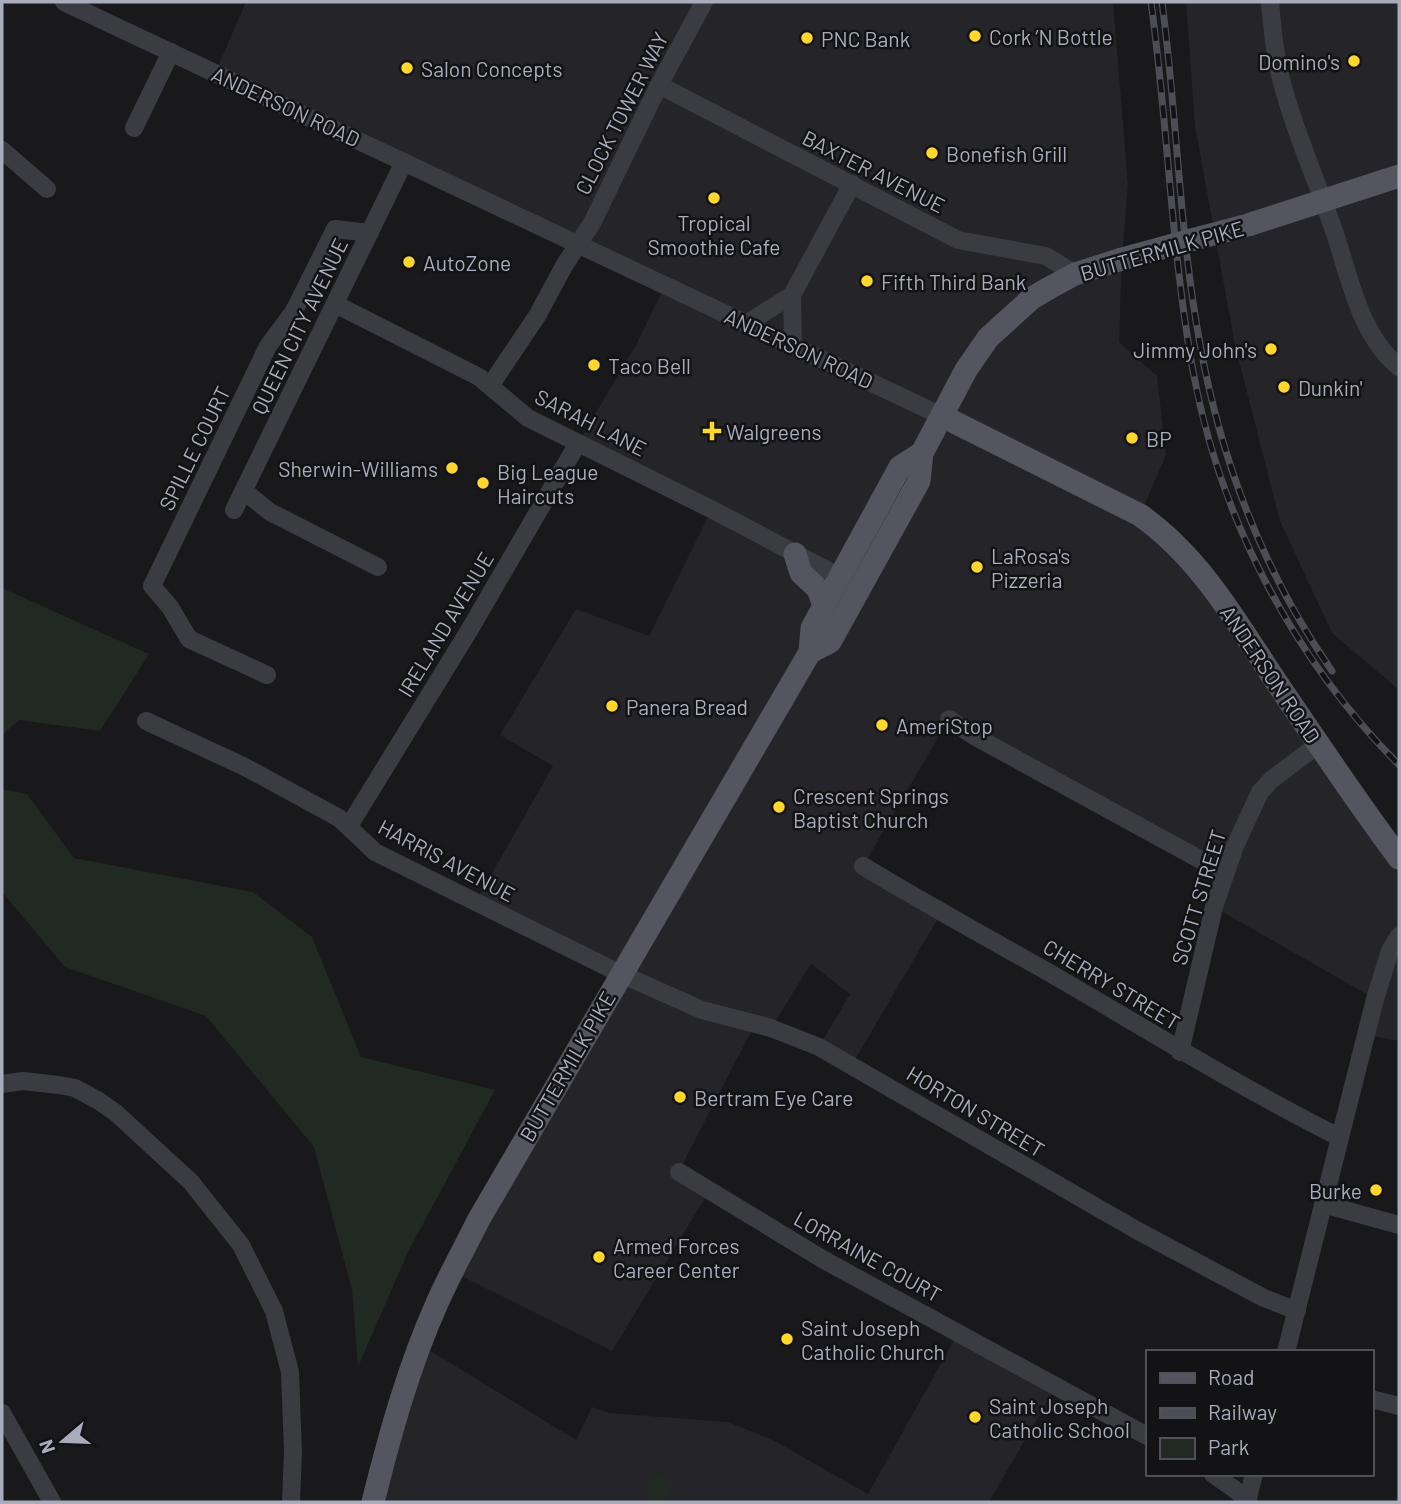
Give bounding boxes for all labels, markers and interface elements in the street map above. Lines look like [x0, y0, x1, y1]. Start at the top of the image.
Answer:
place label: Cork ’N Bottle [989, 24, 1113, 49]
place label: PNC Bank [821, 26, 910, 51]
street label: CLOCK TOWER WAY [569, 28, 673, 198]
marker: Cork ’N Bottle [967, 28, 983, 44]
marker: PNC Bank [799, 30, 815, 46]
place label: Domino's [1258, 49, 1340, 74]
marker: Domino's [1346, 53, 1362, 69]
place label: Salon Concepts [421, 56, 562, 81]
marker: Salon Concepts [399, 60, 415, 76]
street label: ANDERSON ROAD [208, 61, 364, 151]
street label: BAXTER AVENUE [799, 124, 949, 218]
place label: Bonefish Grill [946, 141, 1067, 166]
marker: Bonefish Grill [924, 145, 940, 161]
marker: Tropical Smoothie Cafe [706, 190, 722, 206]
place label: Tropical Smoothie Cafe [648, 210, 780, 259]
street label: BUTTERMILK PIKE [1077, 215, 1247, 285]
street label: QUEEN CITY AVENUE [246, 234, 352, 418]
place label: AutoZone [423, 250, 511, 275]
marker: AutoZone [401, 254, 417, 270]
place label: Fifth Third Bank [881, 269, 1026, 294]
marker: Fifth Third Bank [859, 273, 875, 289]
street label: ANDERSON ROAD [721, 303, 877, 393]
place label: Jimmy John's [1133, 337, 1257, 362]
marker: Jimmy John's [1263, 341, 1279, 357]
place label: Taco Bell [608, 353, 691, 378]
marker: Taco Bell [586, 357, 602, 373]
place label: Dunkin' [1298, 375, 1363, 400]
marker: Dunkin' [1276, 379, 1292, 395]
street label: SPILLE COURT [153, 382, 235, 514]
street label: SARAH LANE [531, 383, 651, 461]
place label: Walgreens [726, 419, 822, 444]
marker: Walgreens [704, 423, 720, 439]
place label: BP [1146, 426, 1172, 451]
marker: BP [1124, 430, 1140, 446]
place label: Sherwin-Williams [278, 456, 438, 481]
place label: Big League Haircuts [497, 459, 598, 508]
marker: Sherwin-Williams [444, 460, 460, 476]
marker: Big League Haircuts [475, 475, 491, 491]
place label: LaRosa's Pizzeria [991, 543, 1070, 592]
street label: IRELAND AVENUE [392, 547, 498, 701]
marker: LaRosa's Pizzeria [969, 559, 985, 575]
street label: ANDERSON ROAD [1216, 600, 1326, 748]
place label: Panera Bread [626, 694, 748, 719]
marker: Panera Bread [604, 698, 620, 714]
place label: AmeriStop [896, 713, 993, 738]
marker: AmeriStop [874, 717, 890, 733]
place label: Crescent Springs Baptist Church [793, 783, 949, 832]
marker: Crescent Springs Baptist Church [771, 799, 787, 815]
street label: HARRIS AVENUE [374, 813, 520, 907]
street label: SCOTT STREET [1166, 826, 1230, 968]
street label: CHERRY STREET [1039, 933, 1185, 1035]
street label: BUTTERMILK PIKE [514, 987, 620, 1145]
street label: HORTON STREET [903, 1060, 1049, 1162]
place label: Bertram Eye Care [694, 1085, 853, 1110]
marker: Bertram Eye Care [672, 1089, 688, 1105]
place label: Burke [1309, 1178, 1362, 1203]
marker: Burke [1368, 1182, 1384, 1198]
street label: LORRAINE COURT [790, 1205, 946, 1307]
place label: Armed Forces Career Center [613, 1233, 740, 1282]
marker: Armed Forces Career Center [591, 1249, 607, 1265]
place label: Saint Joseph Catholic Church [801, 1315, 945, 1364]
marker: Saint Joseph Catholic Church [779, 1331, 795, 1347]
legend [1146, 1350, 1373, 1476]
text: Road [1208, 1364, 1254, 1389]
place label: Saint Joseph Catholic School [989, 1393, 1130, 1442]
text: Railway [1208, 1399, 1277, 1424]
north arrow [28, 1406, 98, 1476]
marker: Saint Joseph Catholic School [967, 1409, 983, 1425]
text: Park [1208, 1434, 1249, 1459]
text: N [34, 1437, 59, 1456]

